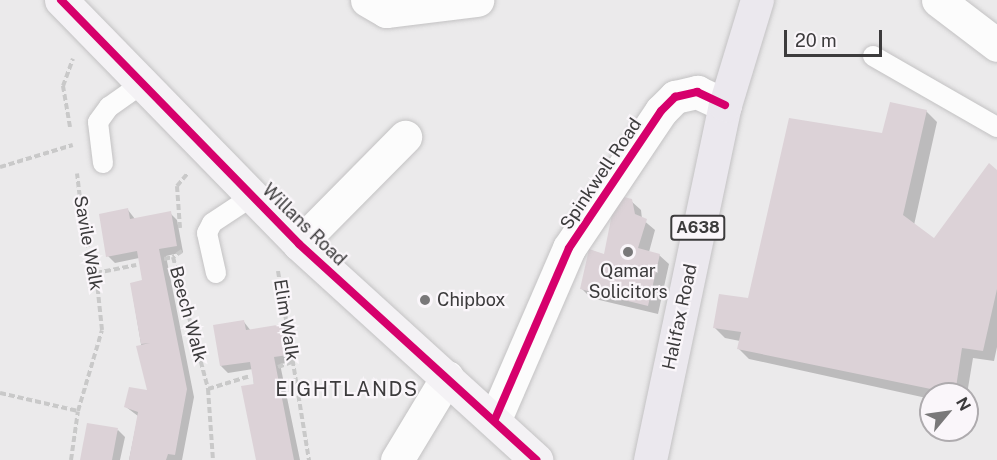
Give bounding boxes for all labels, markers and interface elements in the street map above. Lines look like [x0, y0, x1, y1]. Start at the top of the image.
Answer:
scale bar [787, 18, 884, 56]
text: 20 m [795, 30, 837, 51]
street label: Spinkwell Road [556, 114, 646, 234]
street label: Willans Road [257, 179, 351, 271]
street label: Savile Walk [69, 194, 107, 292]
road number: A638 [670, 215, 726, 241]
marker: Qamar Solicitors [621, 245, 635, 259]
place label: Qamar Solicitors [588, 261, 668, 304]
street label: Halifax Road [658, 262, 702, 372]
street label: Beech Walk [165, 264, 211, 364]
street label: Elim Walk [269, 278, 303, 362]
place label: Chipbox [437, 289, 506, 311]
marker: Chipbox [418, 293, 432, 307]
district label: EIGHTLANDS [275, 377, 419, 401]
north arrow [919, 382, 979, 442]
text: N [952, 394, 975, 414]

